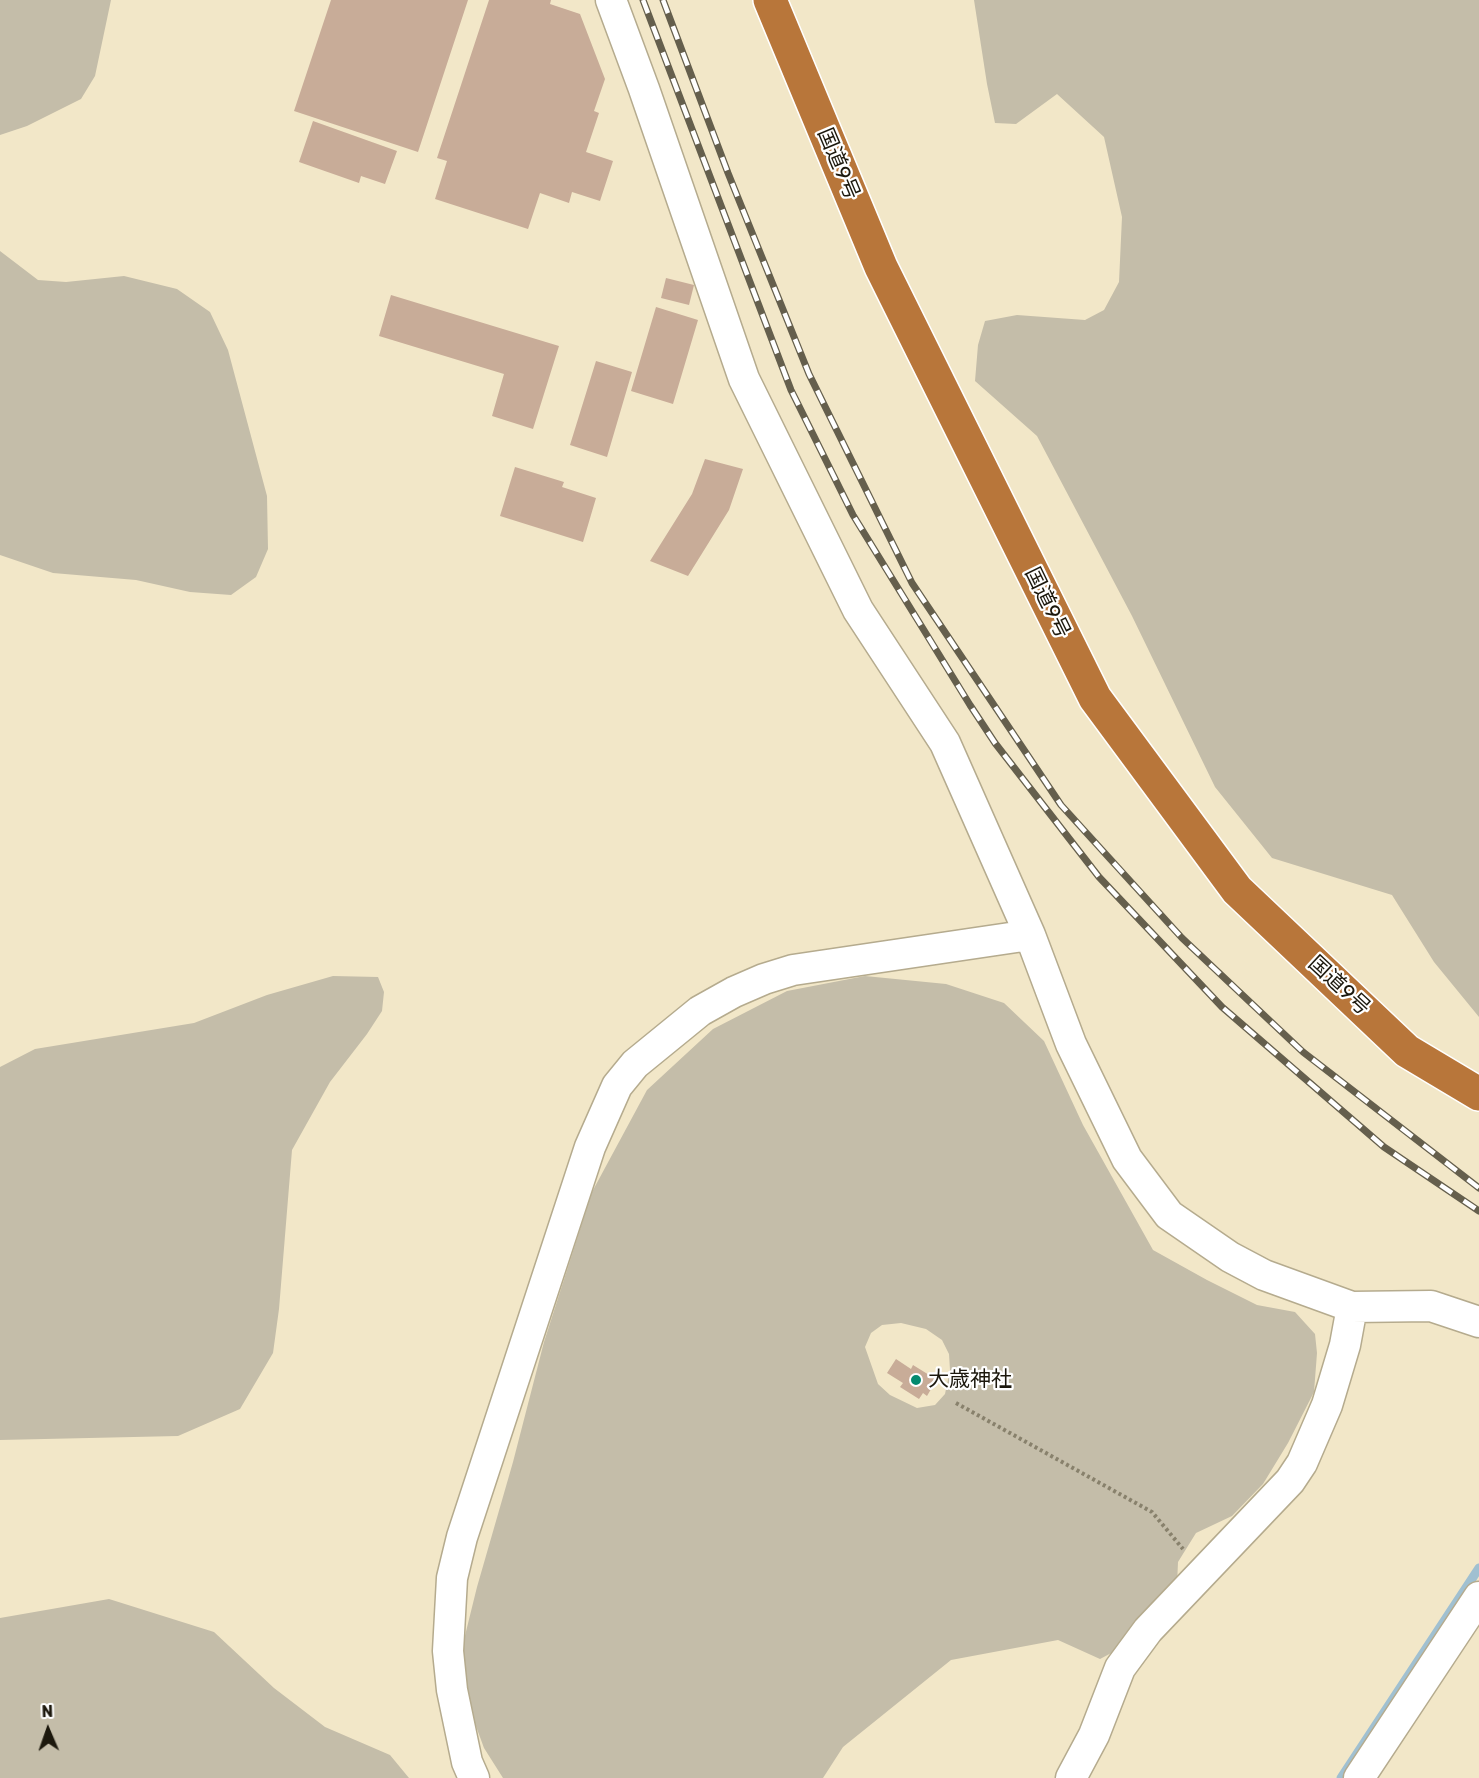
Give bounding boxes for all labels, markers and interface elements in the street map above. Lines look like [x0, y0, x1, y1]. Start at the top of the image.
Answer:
street label: 国道9号 [812, 124, 864, 204]
street label: 国道9号 [1019, 564, 1075, 642]
street label: 国道9号 [1303, 951, 1375, 1021]
place label: 大歳神社 [928, 1367, 1012, 1393]
marker: 大歳神社 [909, 1373, 923, 1387]
north arrow [18, 1700, 78, 1760]
text: N [41, 1702, 53, 1721]

